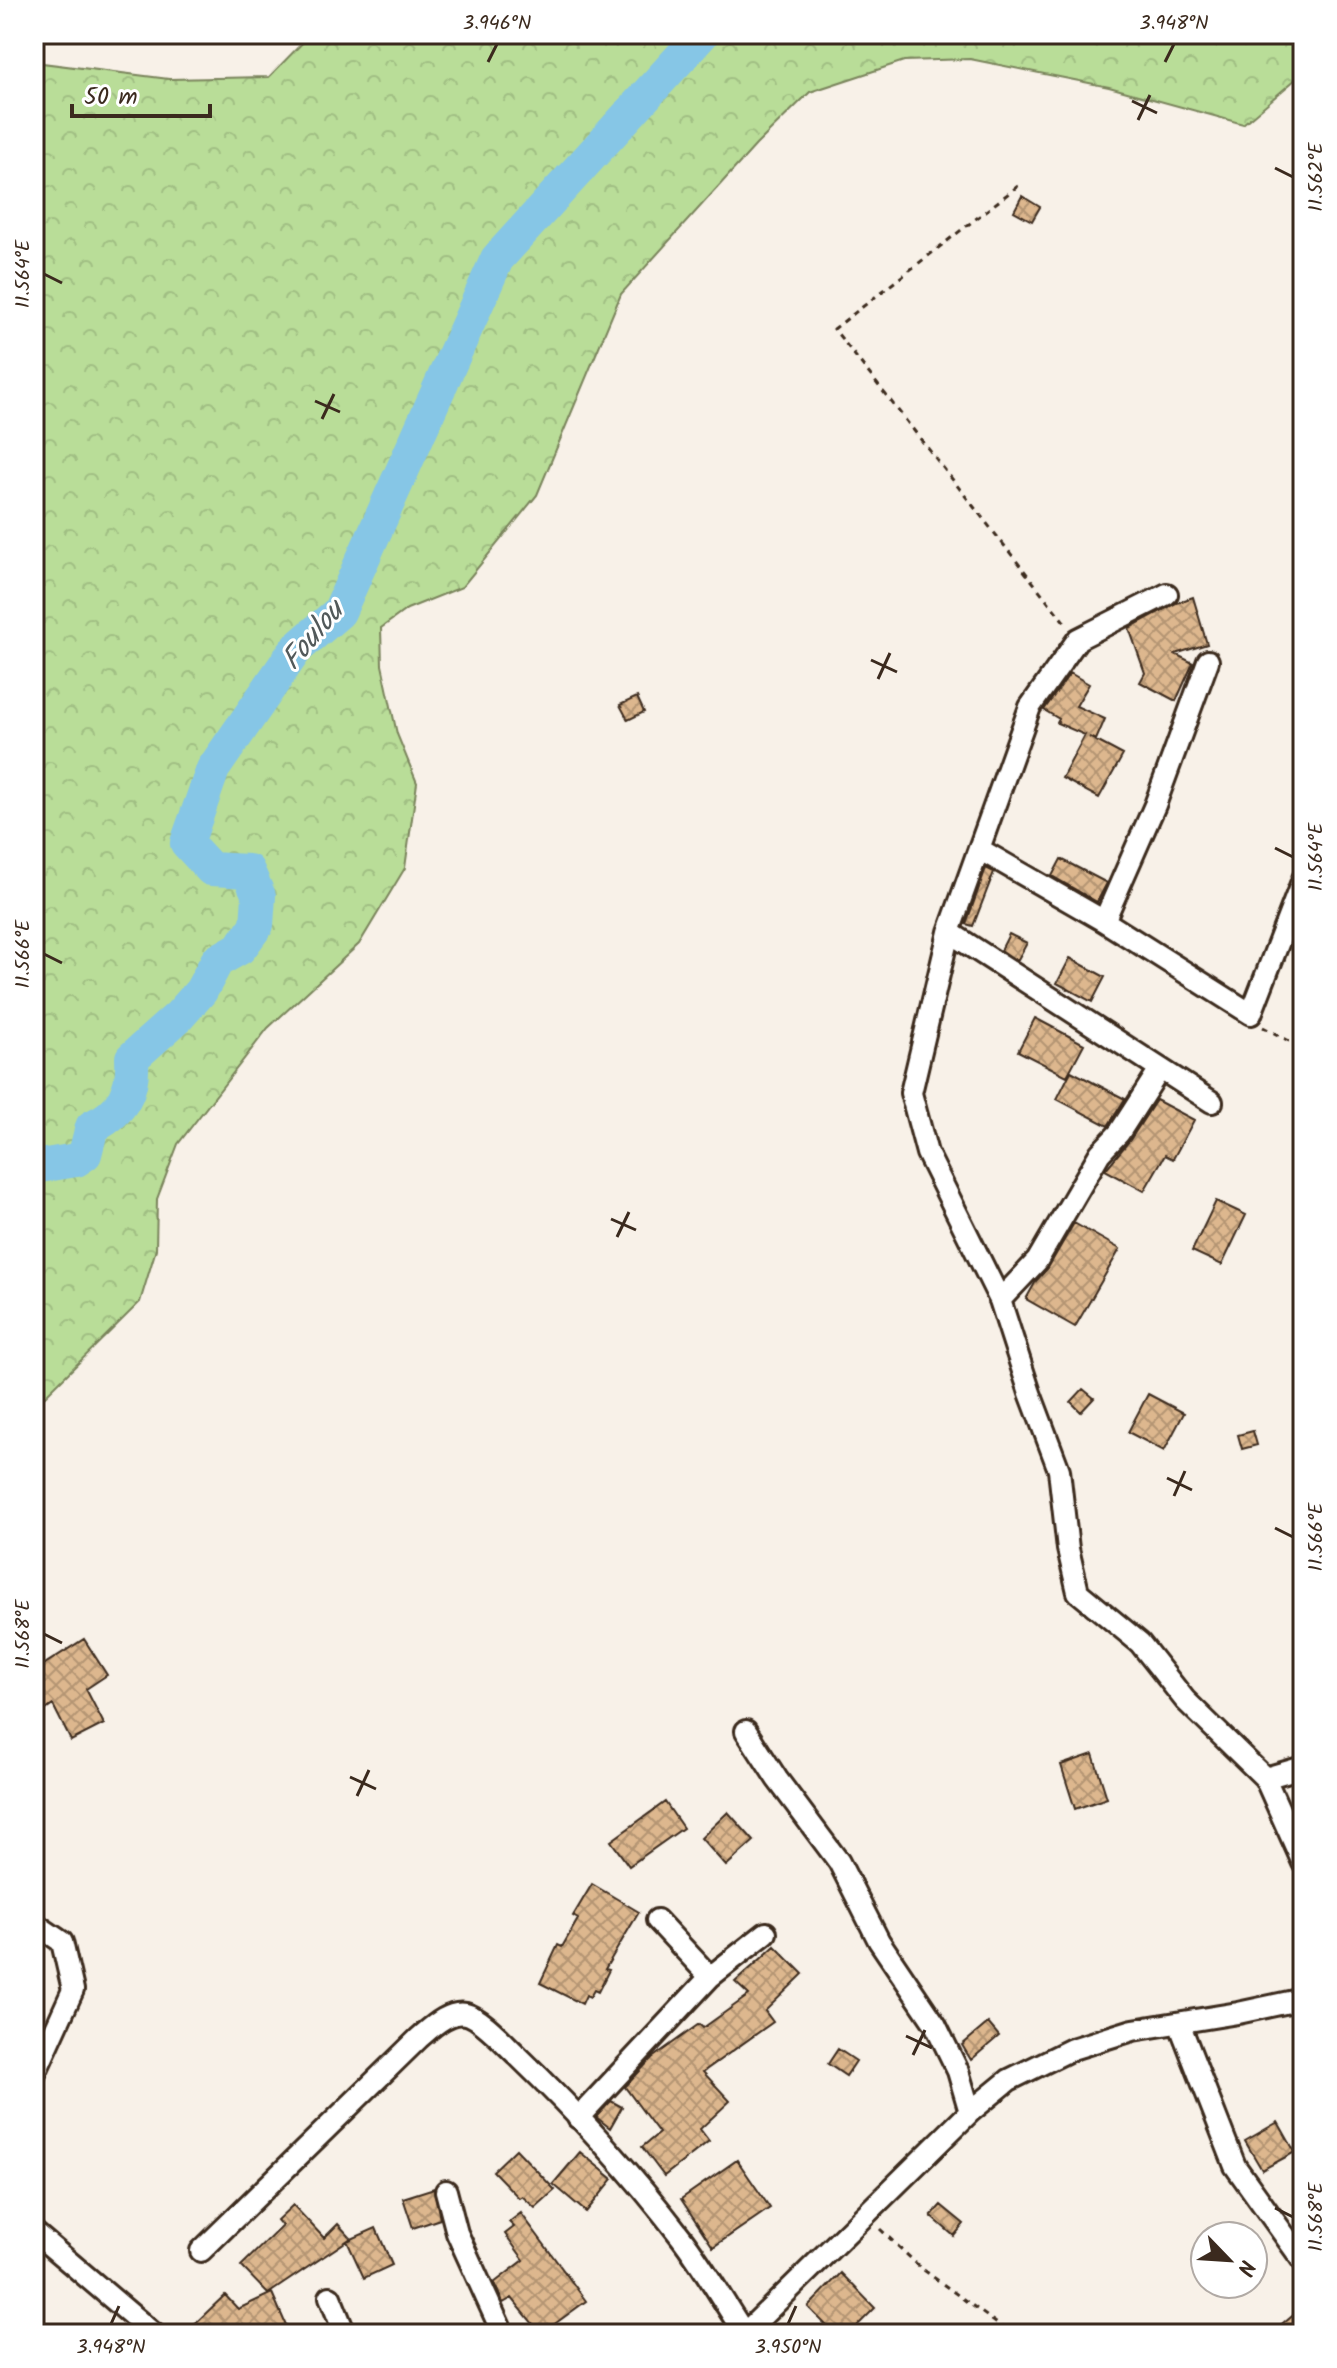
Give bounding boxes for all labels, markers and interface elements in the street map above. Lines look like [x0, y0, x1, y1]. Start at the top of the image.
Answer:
text: 3.946°N [463, 8, 531, 40]
text: 3.948°N [1139, 8, 1209, 40]
scale bar [72, 68, 210, 118]
text: 50 m [84, 78, 138, 117]
text: 11.562°E [1301, 141, 1333, 212]
text: 11.564°E [8, 238, 40, 308]
water label: Foulou [270, 588, 360, 682]
text: 11.564°E [1301, 821, 1333, 891]
text: 11.566°E [8, 918, 40, 988]
text: 11.566°E [1301, 1501, 1333, 1571]
text: 11.568°E [8, 1598, 40, 1669]
text: 11.568°E [1301, 2181, 1333, 2252]
north arrow [1189, 2220, 1269, 2300]
text: N [1226, 2254, 1264, 2281]
text: 3.948°N [76, 2332, 146, 2364]
text: 3.950°N [755, 2332, 821, 2364]

